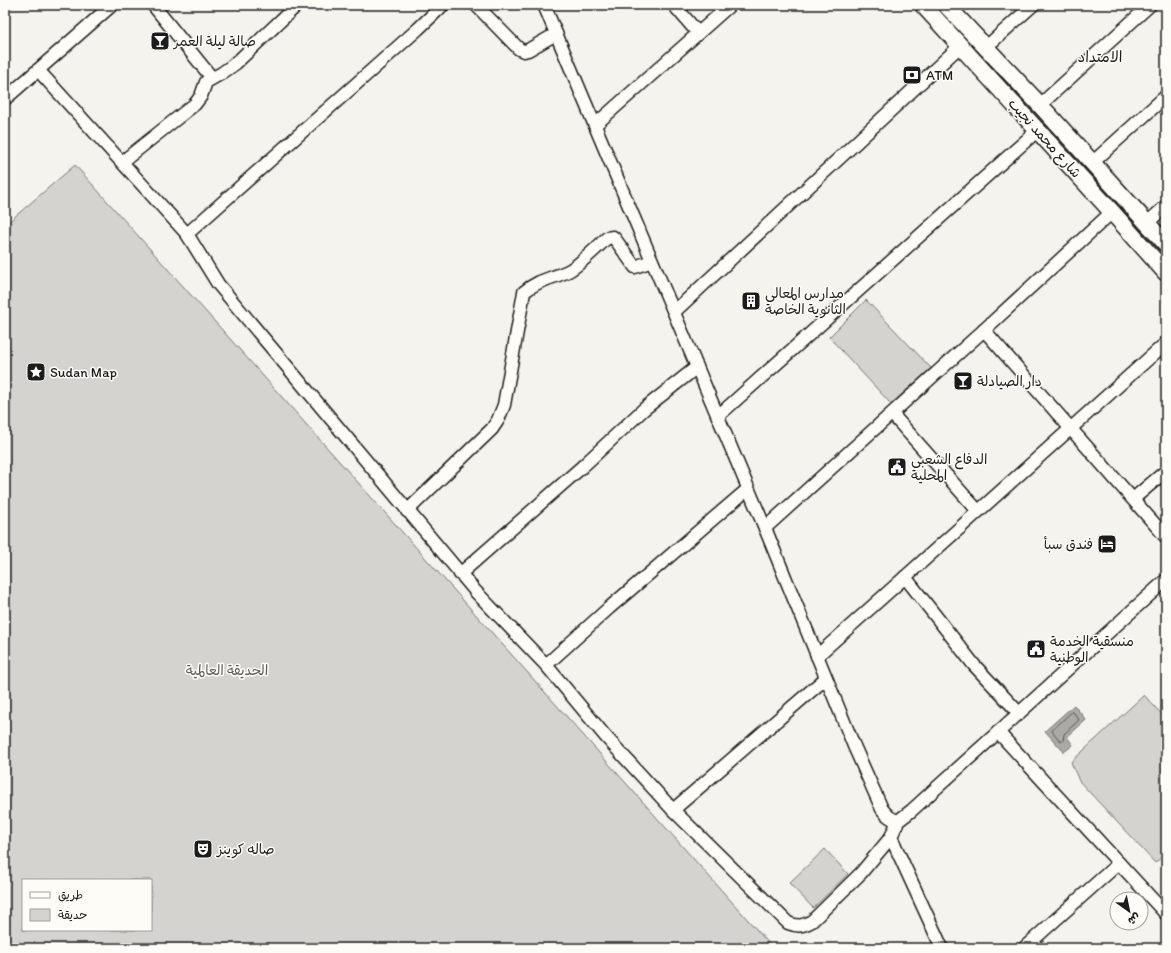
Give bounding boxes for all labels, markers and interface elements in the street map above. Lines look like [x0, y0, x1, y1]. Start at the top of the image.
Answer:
bar icon: صالة ليلة العمر [149, 30, 171, 52]
place label: صالة ليلة العمر [173, 33, 256, 50]
district label: الامتداد [1078, 48, 1122, 66]
bank icon: ATM [901, 64, 923, 86]
place label: ATM [926, 67, 953, 84]
street label: شارع محمد نجيب [1004, 95, 1085, 182]
place label: مدارس المعالي الثانوية الخاصة [765, 285, 846, 319]
building icon: مدارس المعالي الثانوية الخاصة [740, 290, 762, 312]
place icon: Sudan Map [25, 361, 47, 383]
place label: Sudan Map [50, 364, 117, 381]
bar icon: دار الصيادلة [952, 370, 974, 392]
place label: دار الصيادلة [977, 373, 1042, 390]
place label: الدفاع الشعبي المحلية [911, 451, 987, 484]
public building icon: الدفاع الشعبي المحلية [886, 456, 908, 478]
hotel icon: فندق سبأ [1096, 533, 1118, 555]
place label: فندق سبأ [1044, 536, 1093, 553]
place label: منسقية الخدمة الوطنية [1050, 633, 1134, 666]
public building icon: منسقية الخدمة الوطنية [1025, 638, 1047, 660]
park label: الحديقة العالمية [186, 662, 268, 679]
theatre icon: صاله كوينز [192, 838, 214, 860]
place label: صاله كوينز [216, 841, 275, 859]
legend [22, 879, 152, 931]
text: طريق [58, 888, 83, 902]
north arrow [1109, 891, 1149, 931]
text: حديقة [58, 908, 87, 922]
text: ش [1126, 910, 1143, 928]

